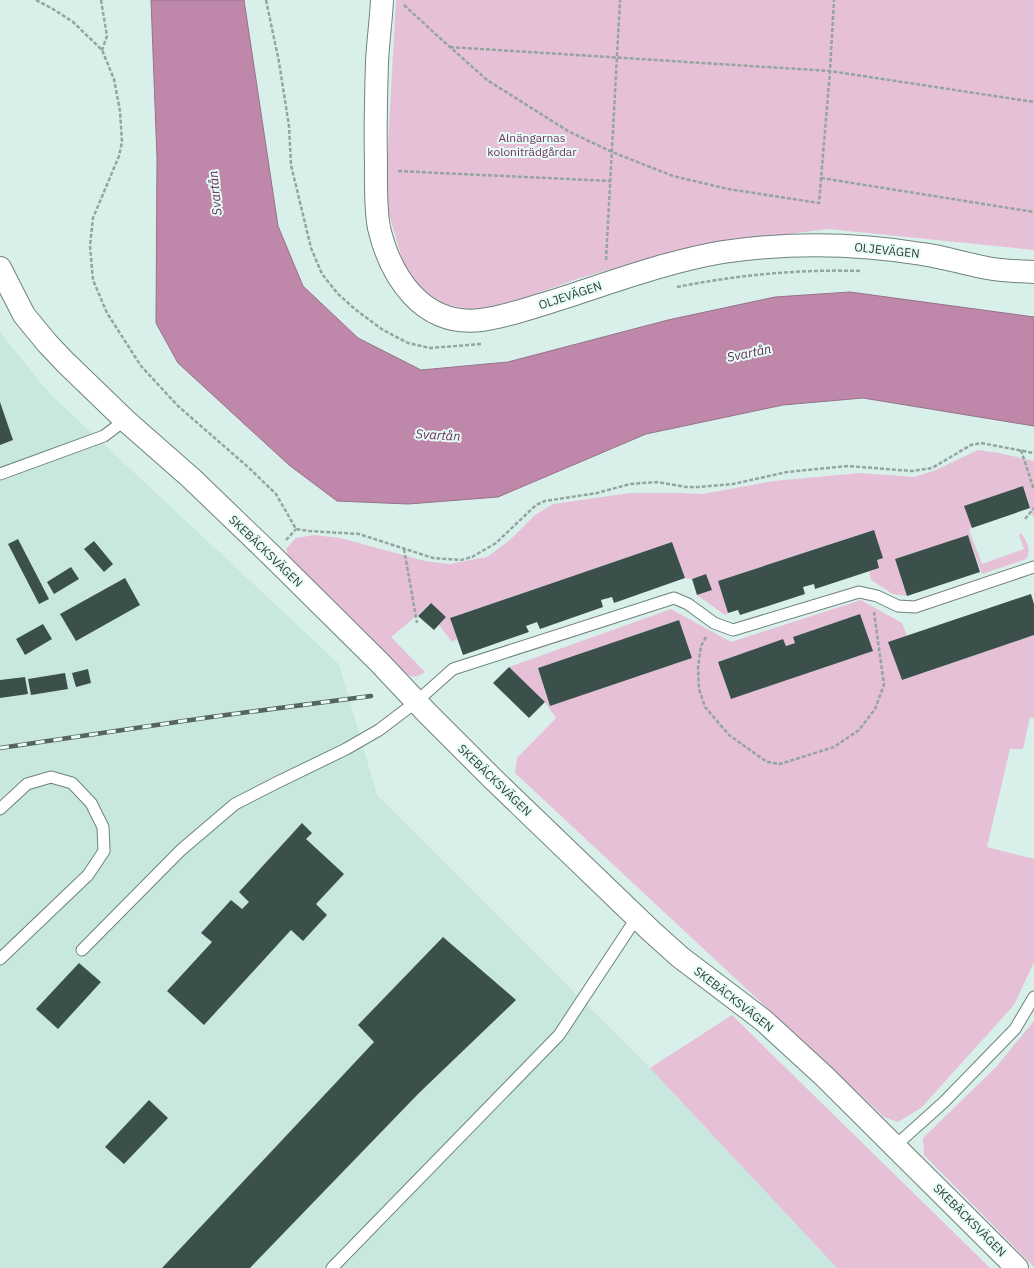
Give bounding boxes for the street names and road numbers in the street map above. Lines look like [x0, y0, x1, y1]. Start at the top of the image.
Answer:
street label: OLJEVÄGEN [854, 239, 920, 261]
street label: OLJEVÄGEN [536, 278, 604, 312]
street label: SKEBÄCKSVÄGEN [226, 512, 306, 590]
street label: SKEBÄCKSVÄGEN [455, 741, 535, 819]
street label: SKEBÄCKSVÄGEN [691, 963, 777, 1035]
street label: SKEBÄCKSVÄGEN [930, 1180, 1010, 1260]

